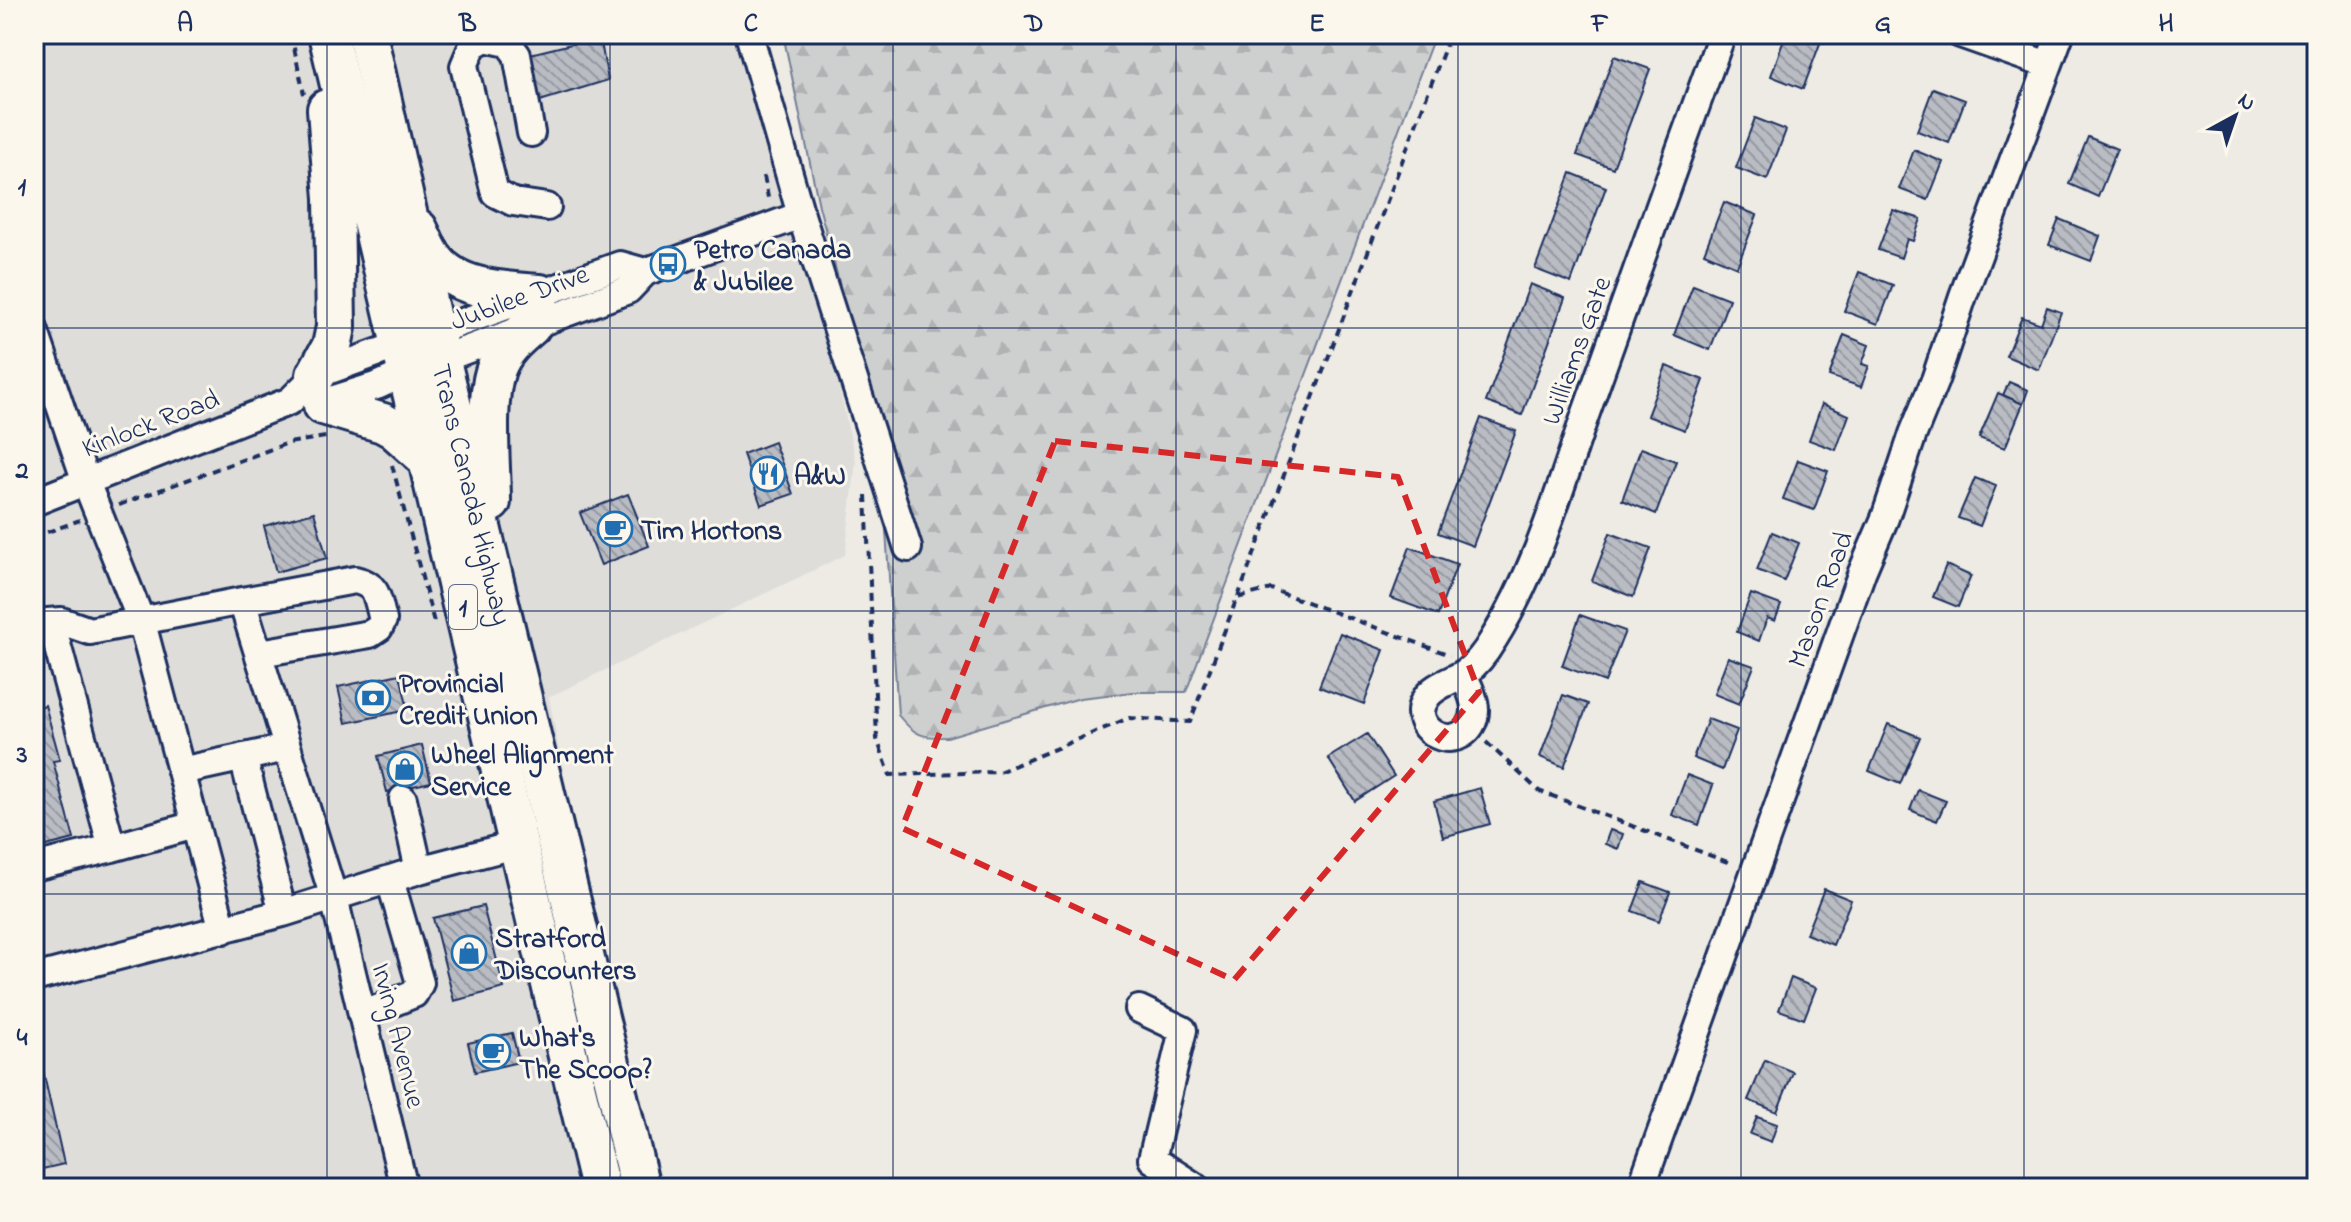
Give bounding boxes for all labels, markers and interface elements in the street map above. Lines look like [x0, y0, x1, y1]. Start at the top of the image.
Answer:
text: A [177, 6, 193, 44]
text: B [458, 6, 477, 44]
text: C [744, 6, 758, 44]
text: D [1023, 6, 1044, 44]
text: E [1309, 6, 1325, 44]
text: F [1590, 6, 1609, 44]
text: G [1875, 6, 1891, 44]
text: H [2158, 6, 2174, 44]
north arrow [2195, 76, 2275, 156]
text: N [2230, 86, 2262, 120]
text: 1 [18, 170, 27, 208]
place label: Petro Canada & Jubilee [693, 231, 851, 304]
bus stop icon: Petro Canada & Jubilee [649, 245, 687, 283]
street label: Jubilee Drive [445, 255, 596, 343]
street label: Williams Gate [1532, 271, 1624, 431]
street label: Trans Canada Highway [418, 360, 521, 630]
street label: Kinlock Road [77, 380, 226, 470]
text: 2 [15, 453, 29, 491]
restaurant icon: A&W [749, 455, 787, 493]
place label: A&W [794, 457, 846, 498]
cafe icon: Tim Hortons [596, 510, 634, 548]
place label: Tim Hortons [641, 512, 782, 553]
street label: Mason Road [1779, 526, 1866, 674]
road number: 1 [449, 585, 477, 629]
place label: Provincial Credit Union [399, 665, 538, 738]
bank icon: Provincial Credit Union [354, 679, 392, 717]
place label: Wheel Alignment Service [431, 736, 614, 809]
text: 3 [16, 737, 28, 775]
shop icon: Wheel Alignment Service [386, 750, 424, 788]
place label: Stratford Discounters [493, 920, 636, 993]
shop icon: Stratford Discounters [450, 934, 488, 972]
street label: Irving Avenue [359, 959, 435, 1113]
place label: What's The Scoop? [519, 1019, 652, 1092]
text: 4 [17, 1020, 28, 1058]
cafe icon: What's The Scoop? [474, 1033, 512, 1071]

